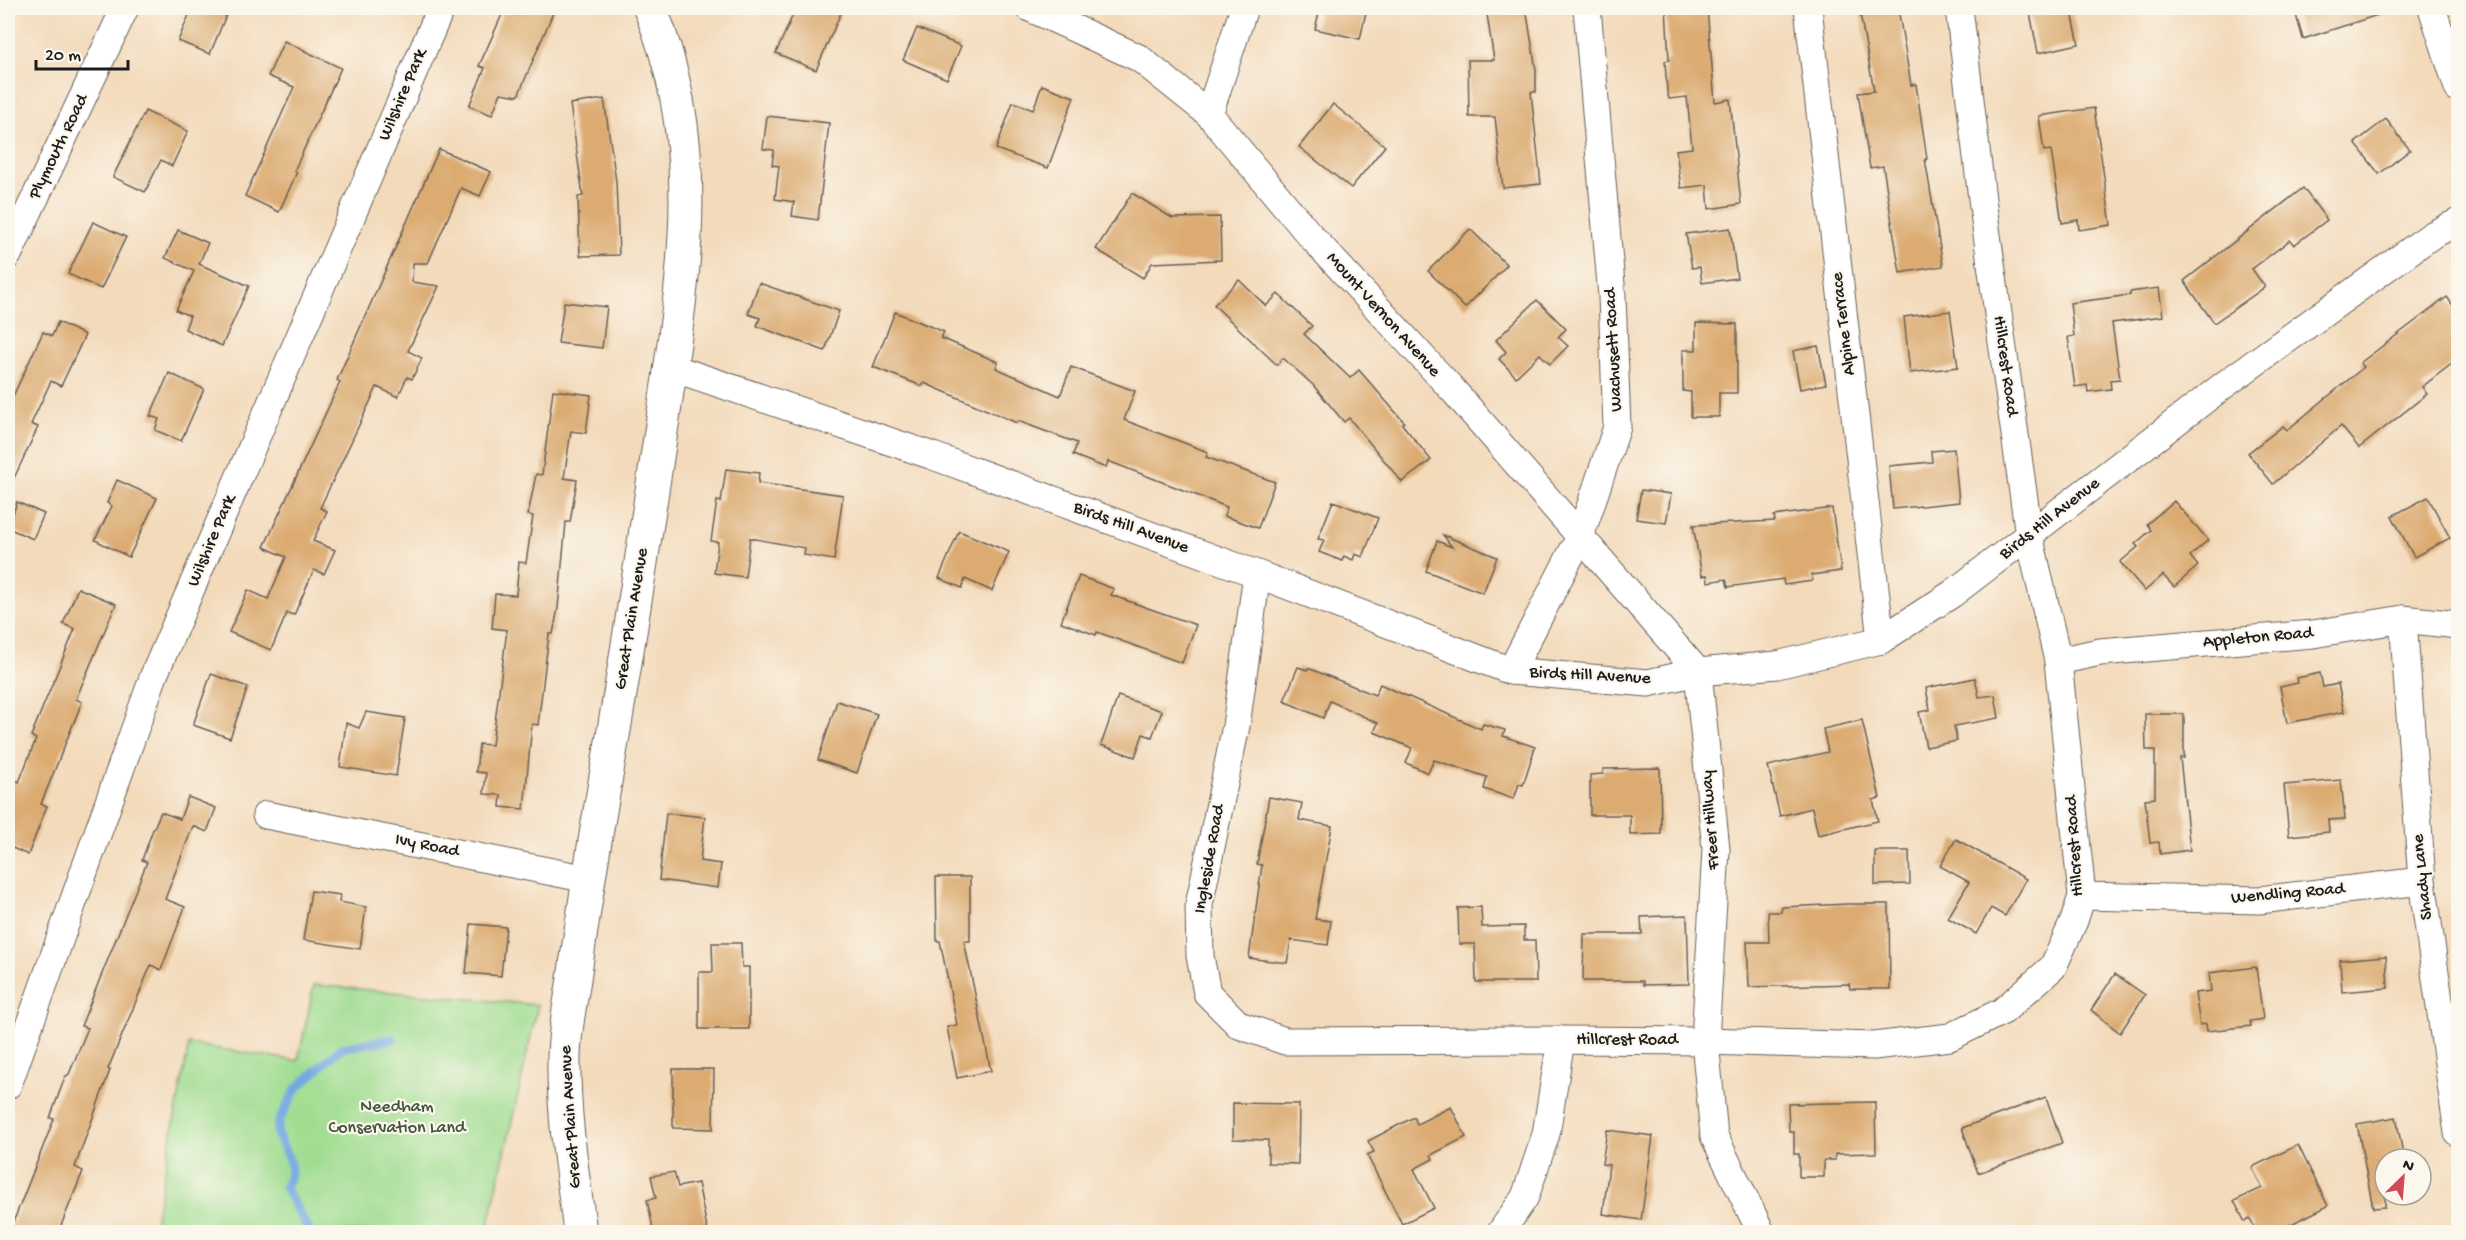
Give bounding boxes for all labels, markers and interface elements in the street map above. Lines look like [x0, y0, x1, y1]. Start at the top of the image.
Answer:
scale bar [36, 33, 128, 71]
street label: Wilshire Park [374, 44, 433, 144]
text: 20 m [45, 46, 81, 67]
street label: Plymouth Road [24, 90, 94, 204]
street label: Mount Vernon Avenue [1321, 248, 1445, 382]
street label: Alpine Terrace [1827, 271, 1861, 377]
street label: Wachusett Road [1600, 286, 1628, 412]
street label: Hillcrest Road [1988, 314, 2023, 419]
street label: Birds Hill Avenue [1995, 473, 2105, 565]
street label: Wilshire Park [183, 490, 242, 590]
street label: Birds Hill Avenue [1069, 497, 1192, 559]
street label: Great Plain Avenue [610, 546, 654, 691]
street label: Appleton Road [2202, 623, 2315, 653]
street label: Birds Hill Avenue [1528, 662, 1652, 690]
street label: Freer Hillway [1697, 769, 1725, 871]
street label: Hillcrest Road [2061, 793, 2089, 897]
street label: Ingleside Road [1190, 801, 1230, 915]
street label: Ivy Road [393, 830, 462, 863]
street label: Shady Lane [2408, 832, 2438, 921]
street label: Wendling Road [2230, 878, 2347, 909]
street label: Hillcrest Road [1576, 1030, 1679, 1051]
street label: Great Plain Avenue [555, 1044, 586, 1189]
park label: Needham Conservation Land [329, 1097, 467, 1139]
north arrow [2373, 1147, 2433, 1207]
text: N [2399, 1156, 2417, 1178]

